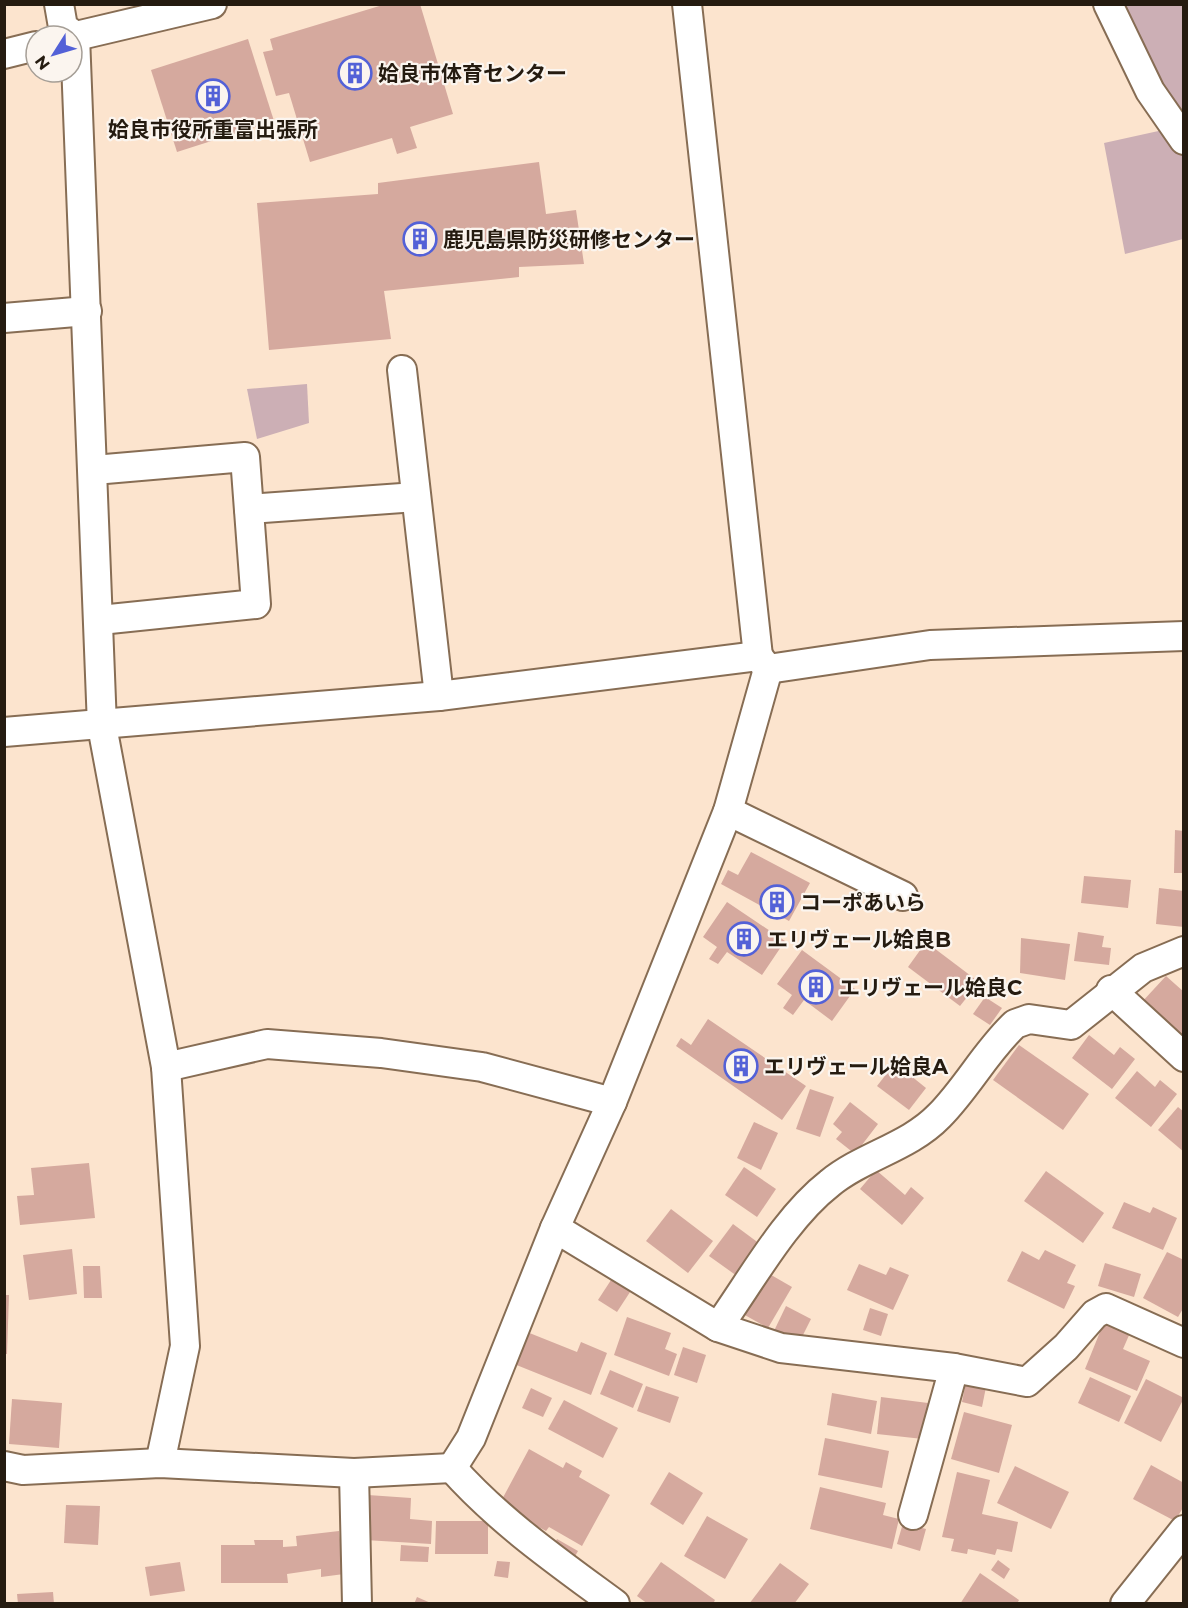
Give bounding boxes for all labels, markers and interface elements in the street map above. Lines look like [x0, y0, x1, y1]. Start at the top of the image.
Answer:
north arrow [24, 24, 84, 84]
text: N [31, 52, 54, 74]
building icon: 姶良市体育センター [337, 55, 373, 91]
place label: 姶良市体育センター [378, 61, 567, 86]
building icon: 姶良市役所重富出張所 [195, 78, 231, 114]
place label: 姶良市役所重富出張所 [108, 117, 318, 142]
building icon: 鹿児島県防災研修センター [402, 221, 438, 257]
place label: 鹿児島県防災研修センター [443, 227, 695, 252]
building icon: コーポあいら [759, 884, 795, 920]
place label: コーポあいら [800, 890, 926, 915]
building icon: エリヴェール姶良B [726, 921, 762, 957]
place label: エリヴェール姶良B [767, 927, 951, 952]
building icon: エリヴェール姶良C [798, 969, 834, 1005]
place label: エリヴェール姶良C [839, 975, 1022, 1000]
building icon: エリヴェール姶良A [723, 1048, 759, 1084]
place label: エリヴェール姶良A [764, 1054, 949, 1079]

